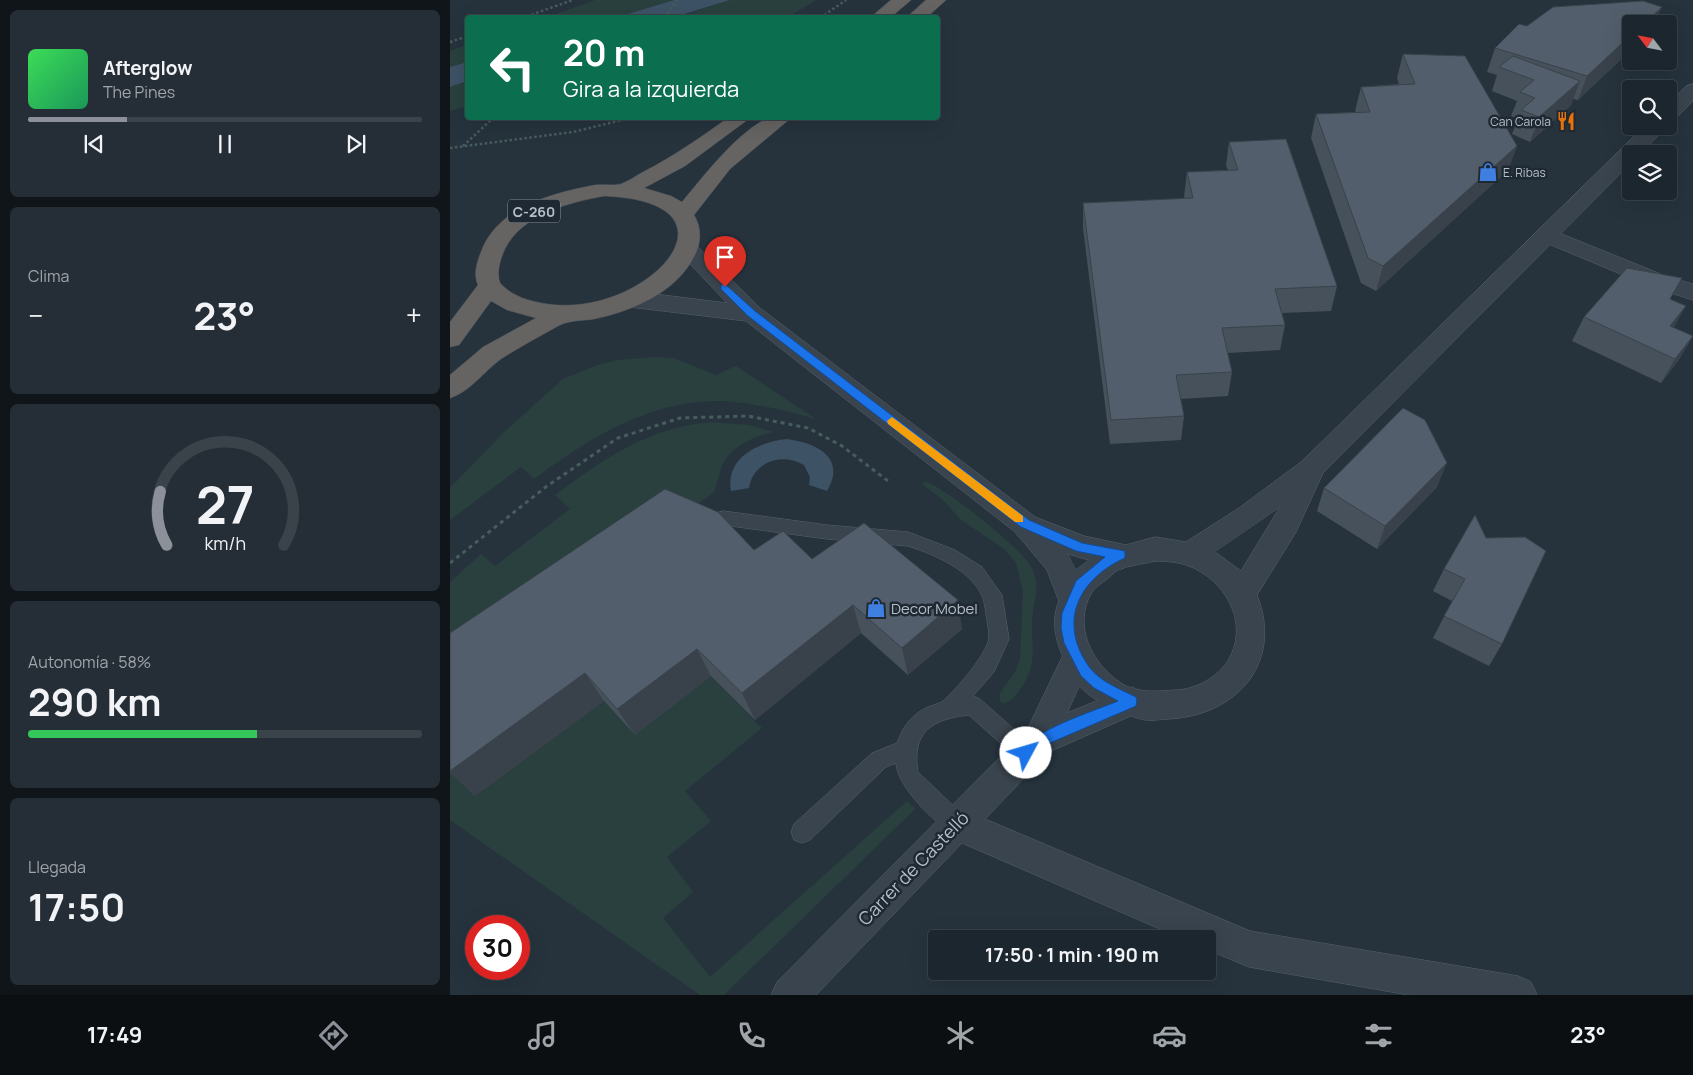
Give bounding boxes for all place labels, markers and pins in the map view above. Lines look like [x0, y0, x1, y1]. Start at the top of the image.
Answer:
restaurant icon: Can Carola [1555, 110, 1577, 132]
place label: Can Carola [1490, 113, 1551, 130]
shop icon: E. Ribas [1477, 161, 1499, 183]
place label: E. Ribas [1503, 164, 1546, 181]
pin [704, 236, 746, 287]
shop icon: Decor Mobel [865, 597, 887, 619]
place label: Decor Mobel [891, 598, 978, 619]

